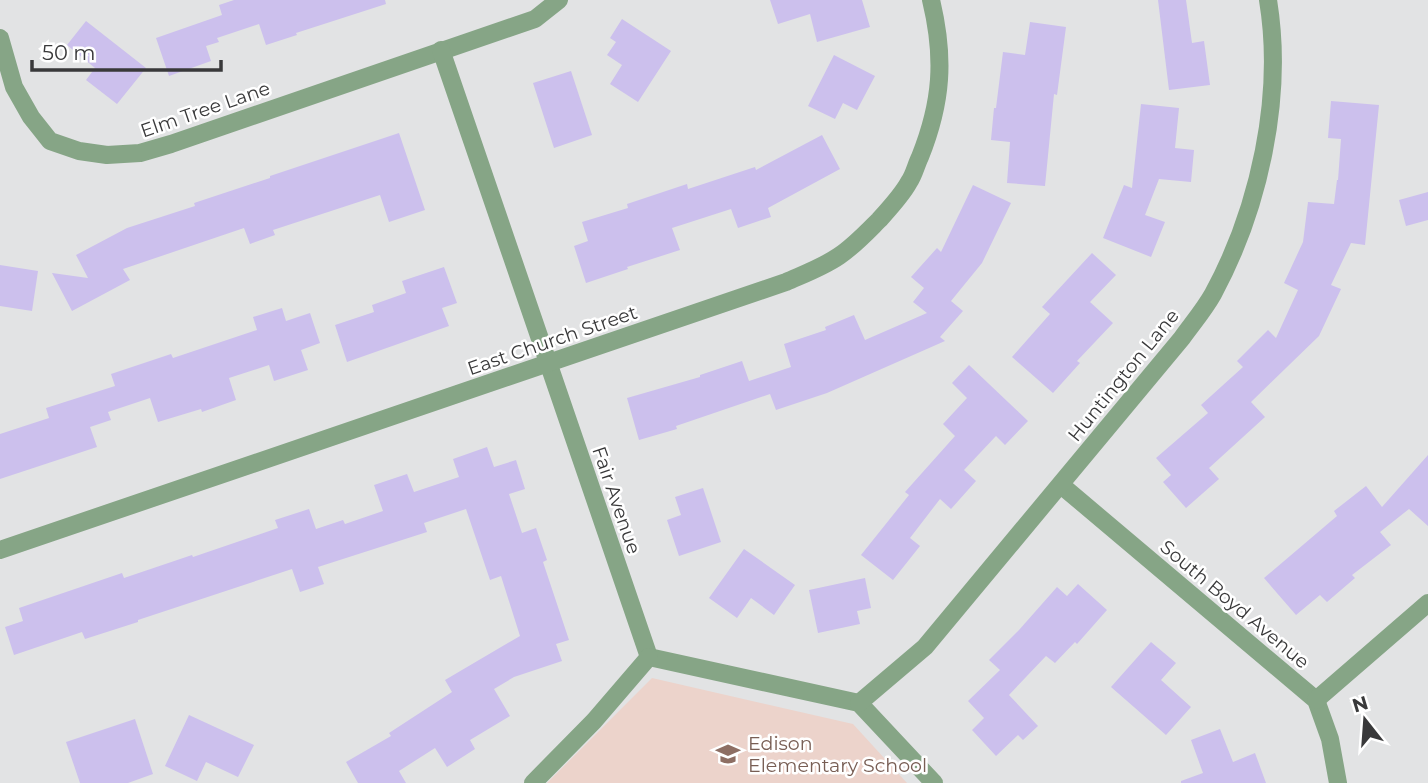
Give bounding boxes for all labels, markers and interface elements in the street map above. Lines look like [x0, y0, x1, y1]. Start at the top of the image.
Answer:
scale bar [32, 28, 220, 72]
text: 50 m [42, 40, 96, 65]
street label: Elm Tree Lane [137, 77, 273, 142]
street label: East Church Street [464, 301, 640, 380]
street label: Huntington Lane [1063, 305, 1184, 446]
street label: Fair Avenue [587, 443, 646, 557]
street label: South Boyd Avenue [1155, 535, 1314, 673]
north arrow [1330, 685, 1400, 755]
text: N [1349, 691, 1371, 717]
place label: Edison Elementary School [748, 732, 927, 777]
school or university icon: Edison Elementary School [714, 740, 742, 768]

